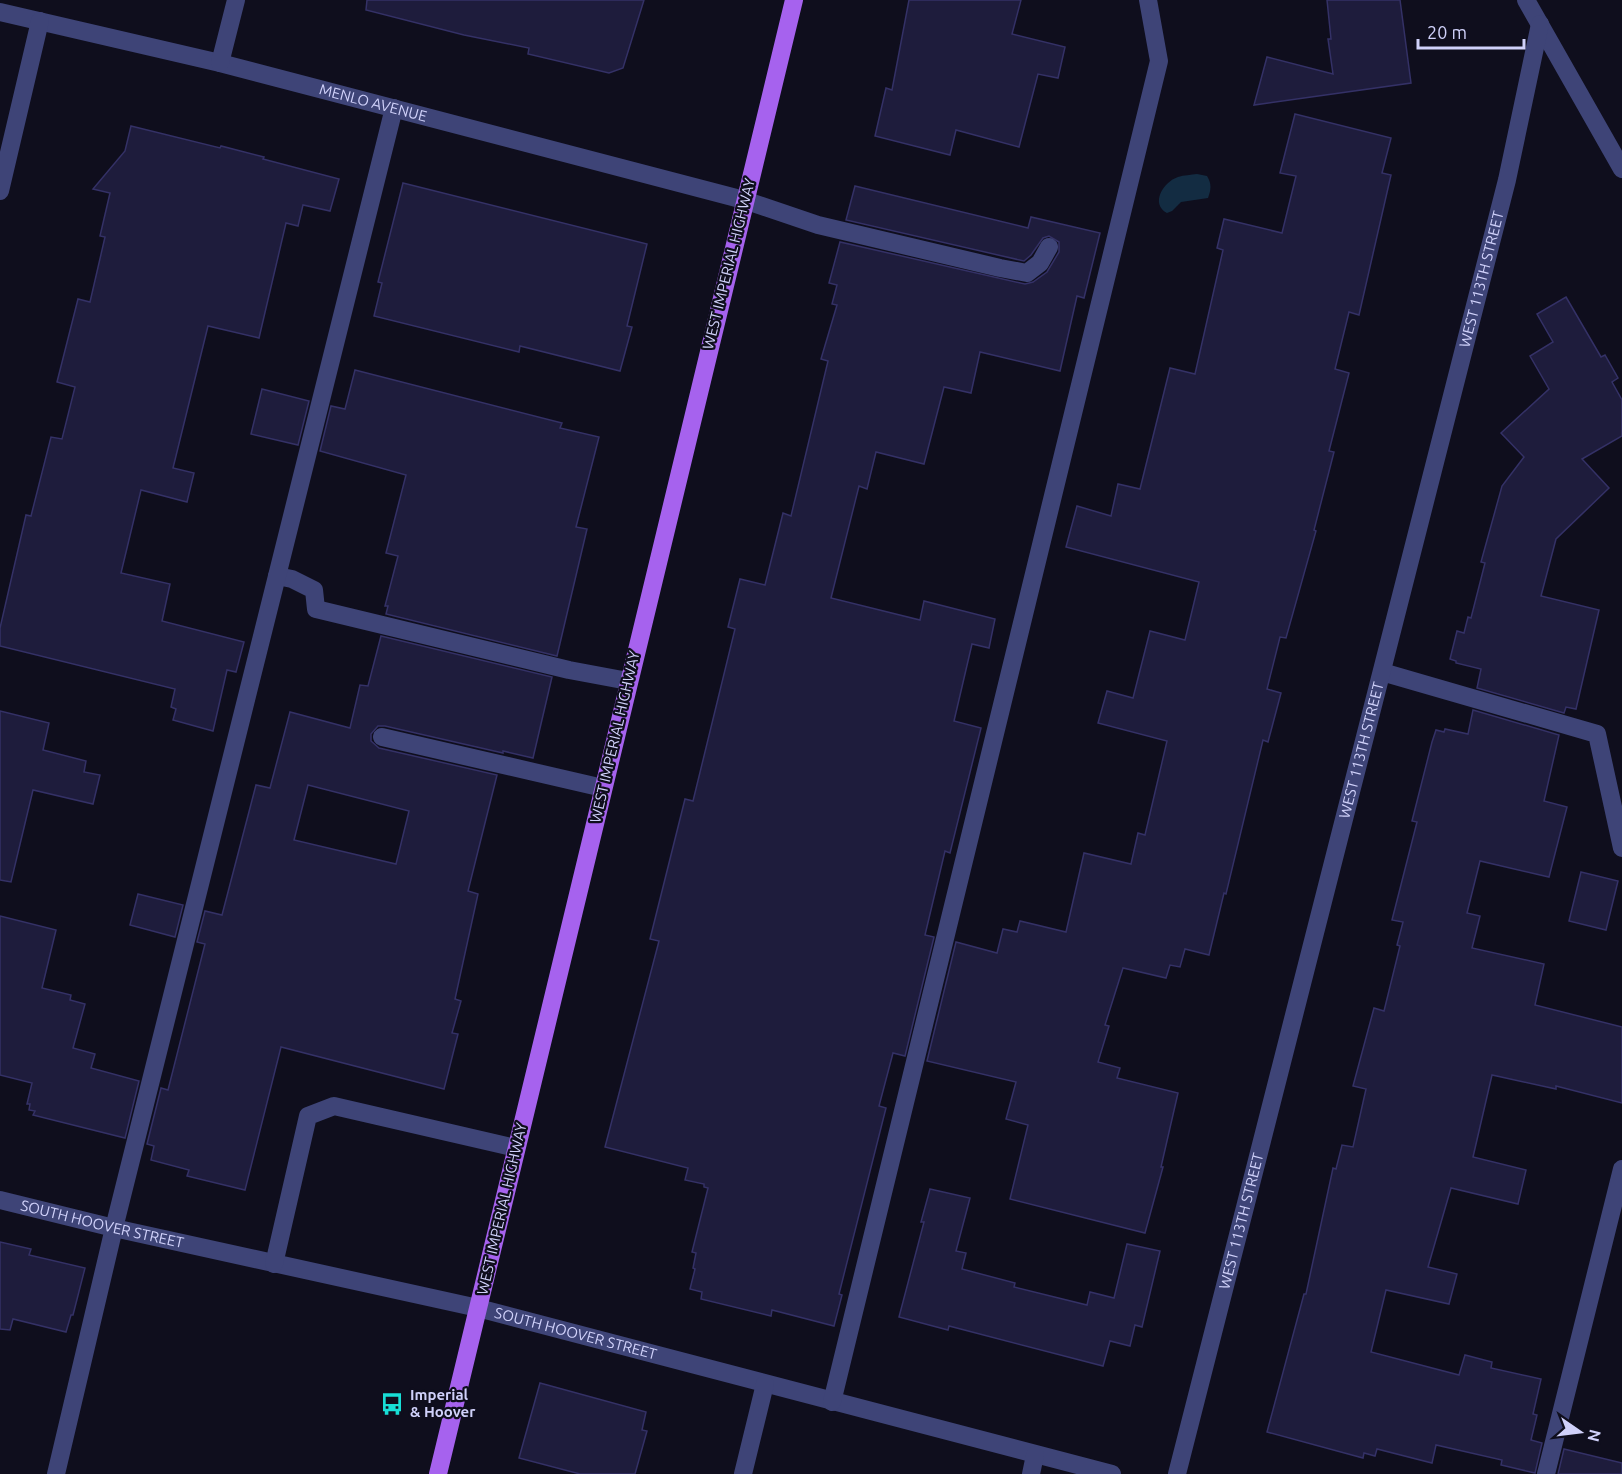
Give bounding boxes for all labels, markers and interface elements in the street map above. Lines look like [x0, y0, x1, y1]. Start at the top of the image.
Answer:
scale bar [1418, 12, 1524, 50]
text: 20 m [1427, 22, 1467, 42]
street label: MENLO AVENUE [317, 80, 429, 125]
street label: WEST IMPERIAL HIGHWAY [699, 176, 758, 351]
street label: WEST 113TH STREET [1456, 208, 1507, 349]
street label: WEST IMPERIAL HIGHWAY [586, 649, 643, 825]
street label: WEST 113TH STREET [1336, 679, 1387, 820]
street label: WEST IMPERIAL HIGHWAY [473, 1121, 530, 1297]
street label: WEST 113TH STREET [1215, 1150, 1267, 1291]
street label: SOUTH HOOVER STREET [19, 1196, 186, 1251]
street label: SOUTH HOOVER STREET [493, 1304, 659, 1363]
place label: Imperial & Hoover [410, 1386, 476, 1420]
bus stop icon: Imperial & Hoover [379, 1391, 405, 1417]
north arrow [1550, 1402, 1610, 1462]
text: N [1584, 1428, 1605, 1444]

